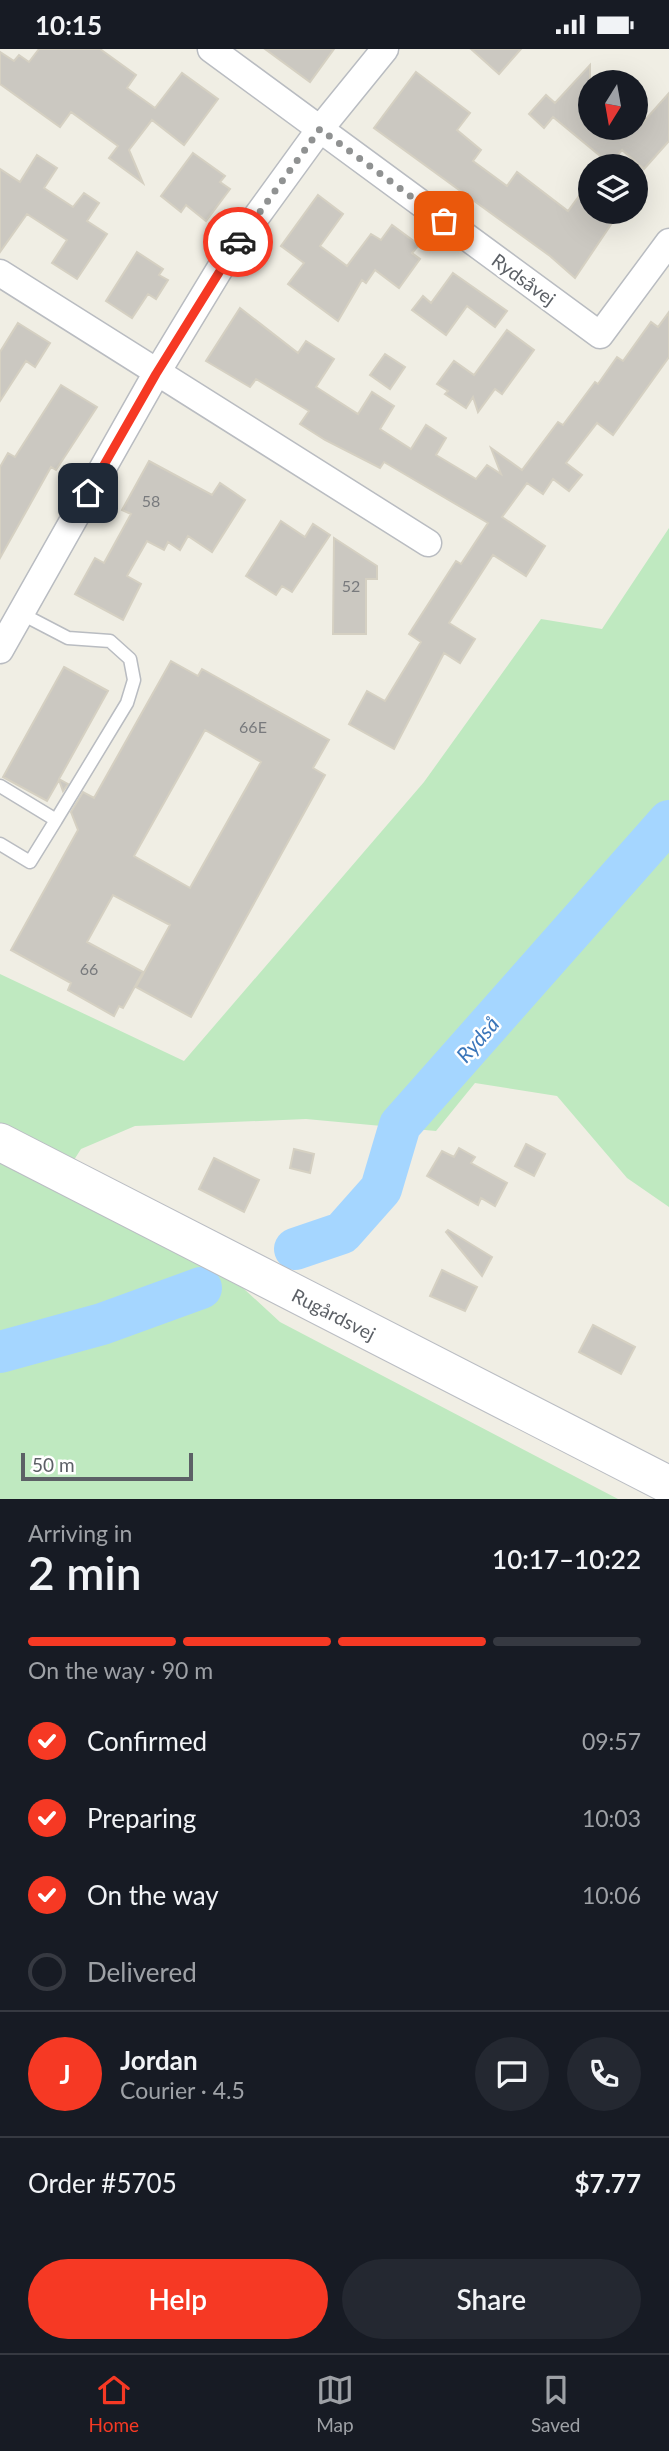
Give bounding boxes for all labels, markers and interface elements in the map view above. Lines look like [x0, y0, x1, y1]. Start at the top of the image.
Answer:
text: 10:15 [35, 9, 102, 41]
north arrow [578, 70, 648, 140]
map controls [578, 70, 648, 224]
button: layers [578, 154, 648, 224]
pin [414, 191, 474, 251]
icon: bag [425, 202, 463, 240]
courier [203, 207, 273, 277]
icon: car [219, 223, 257, 261]
street label: Rydsåvej [488, 248, 560, 310]
pin [58, 463, 118, 523]
icon: home [69, 474, 107, 512]
house number: 58 [142, 491, 160, 510]
house number: 52 [342, 576, 360, 595]
house number: 66E [239, 717, 267, 736]
house number: 66 [80, 959, 98, 978]
water label: Rydså [451, 1011, 503, 1067]
street label: Rugårdsvej [288, 1283, 380, 1345]
scale bar [21, 1450, 192, 1482]
text: 50 m [32, 1453, 75, 1476]
text: Arriving in [28, 1519, 132, 1547]
text: 10:17–10:22 [492, 1543, 641, 1575]
text: 2 min [28, 1545, 142, 1600]
text: On the way · 90 m [28, 1656, 213, 1684]
icon: check [28, 1722, 66, 1760]
text: Confirmed [87, 1725, 207, 1757]
text: 09:57 [582, 1727, 641, 1755]
icon: check [28, 1799, 66, 1837]
text: Preparing [87, 1802, 196, 1834]
text: 10:03 [582, 1804, 641, 1832]
icon: check [28, 1876, 66, 1914]
text: On the way [87, 1879, 219, 1911]
text: 10:06 [582, 1881, 641, 1909]
text: Delivered [87, 1956, 197, 1988]
button: chat [475, 2037, 549, 2111]
button: phone [567, 2037, 641, 2111]
text: Jordan [120, 2044, 198, 2076]
text: J [59, 2058, 71, 2090]
text: Courier · 4.5 [120, 2076, 245, 2104]
text: Order #5705 [28, 2167, 177, 2199]
text: $7.77 [575, 2167, 641, 2199]
button: Help [28, 2259, 328, 2339]
button: Share [342, 2259, 641, 2339]
tab: Home [88, 2371, 139, 2436]
tab: Map [316, 2371, 354, 2436]
tab: Saved [531, 2371, 581, 2436]

